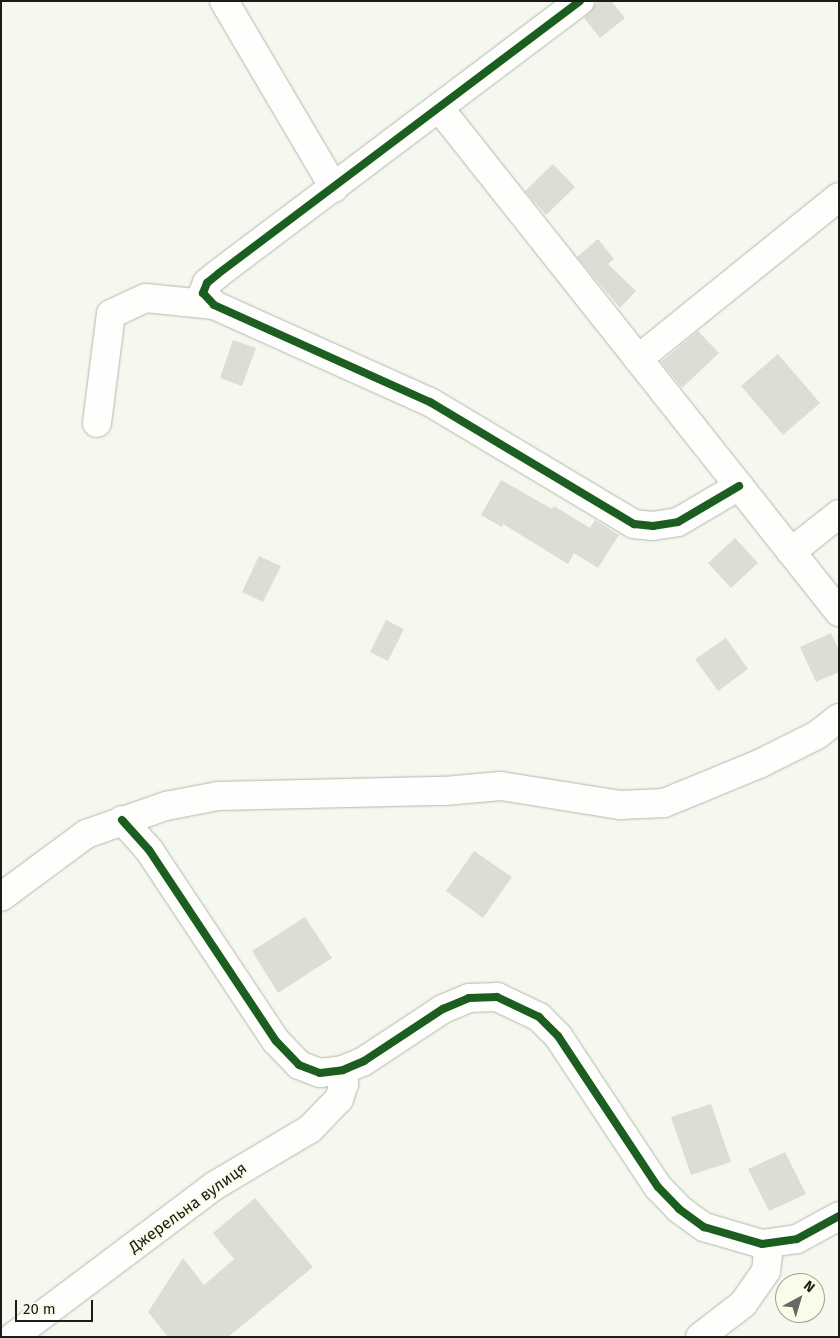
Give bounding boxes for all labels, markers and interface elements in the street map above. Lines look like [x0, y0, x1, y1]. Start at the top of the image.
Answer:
street label: Джерельна вулиця [125, 1159, 251, 1257]
north arrow [775, 1273, 825, 1323]
text: N [800, 1277, 818, 1296]
scale bar [18, 1290, 95, 1322]
text: 20 m [23, 1300, 56, 1318]

